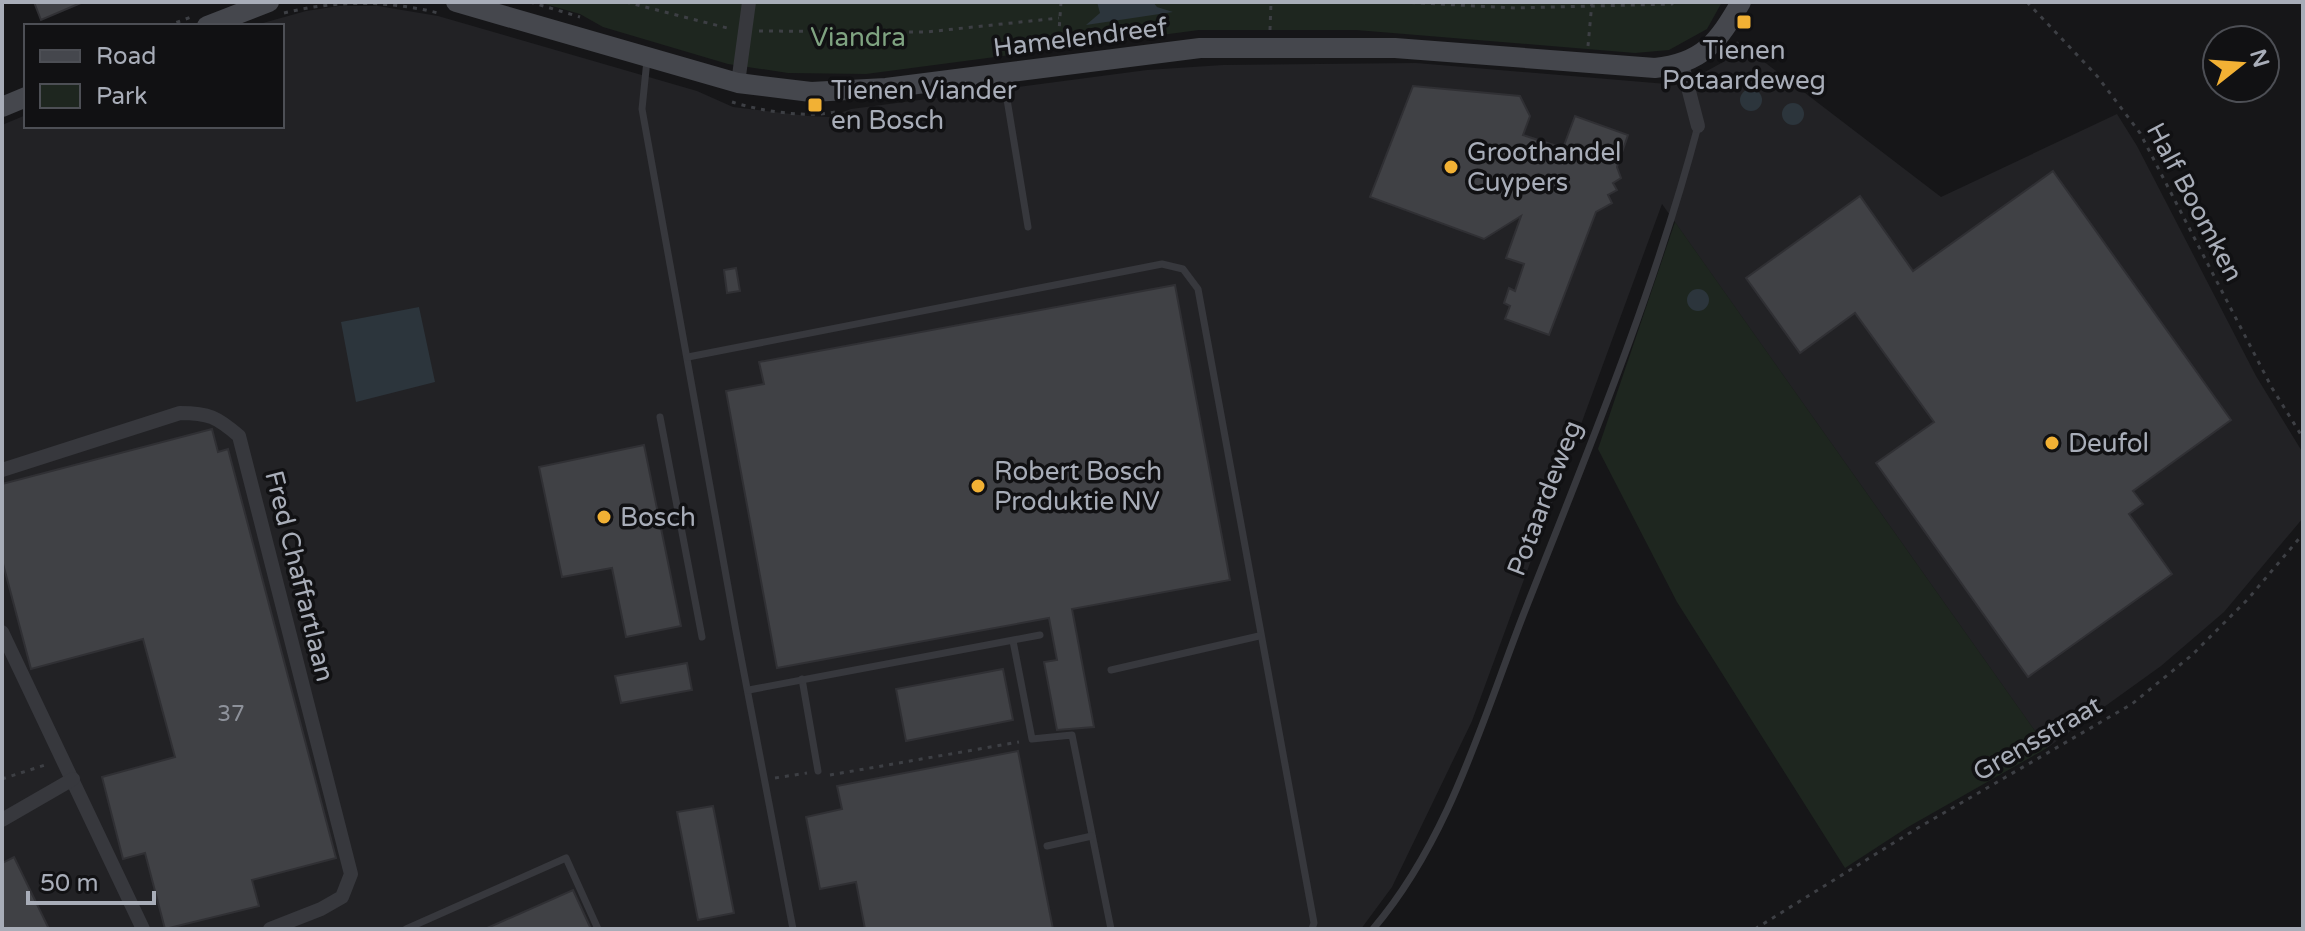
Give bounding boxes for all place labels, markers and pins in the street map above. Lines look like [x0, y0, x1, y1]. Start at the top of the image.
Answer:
marker: Tienen Potaardeweg [1735, 13, 1753, 31]
place label: Tienen Potaardeweg [1662, 35, 1826, 96]
place label: Tienen Viander en Bosch [831, 75, 1017, 136]
marker: Tienen Viander en Bosch [806, 96, 824, 114]
place label: Groothandel Cuypers [1467, 137, 1622, 198]
marker: Groothandel Cuypers [1442, 158, 1460, 176]
place label: Deufol [2068, 428, 2149, 459]
marker: Deufol [2043, 434, 2061, 452]
place label: Robert Bosch Produktie NV [994, 456, 1162, 517]
marker: Robert Bosch Produktie NV [969, 477, 987, 495]
place label: Bosch [620, 502, 696, 533]
marker: Bosch [595, 508, 613, 526]

